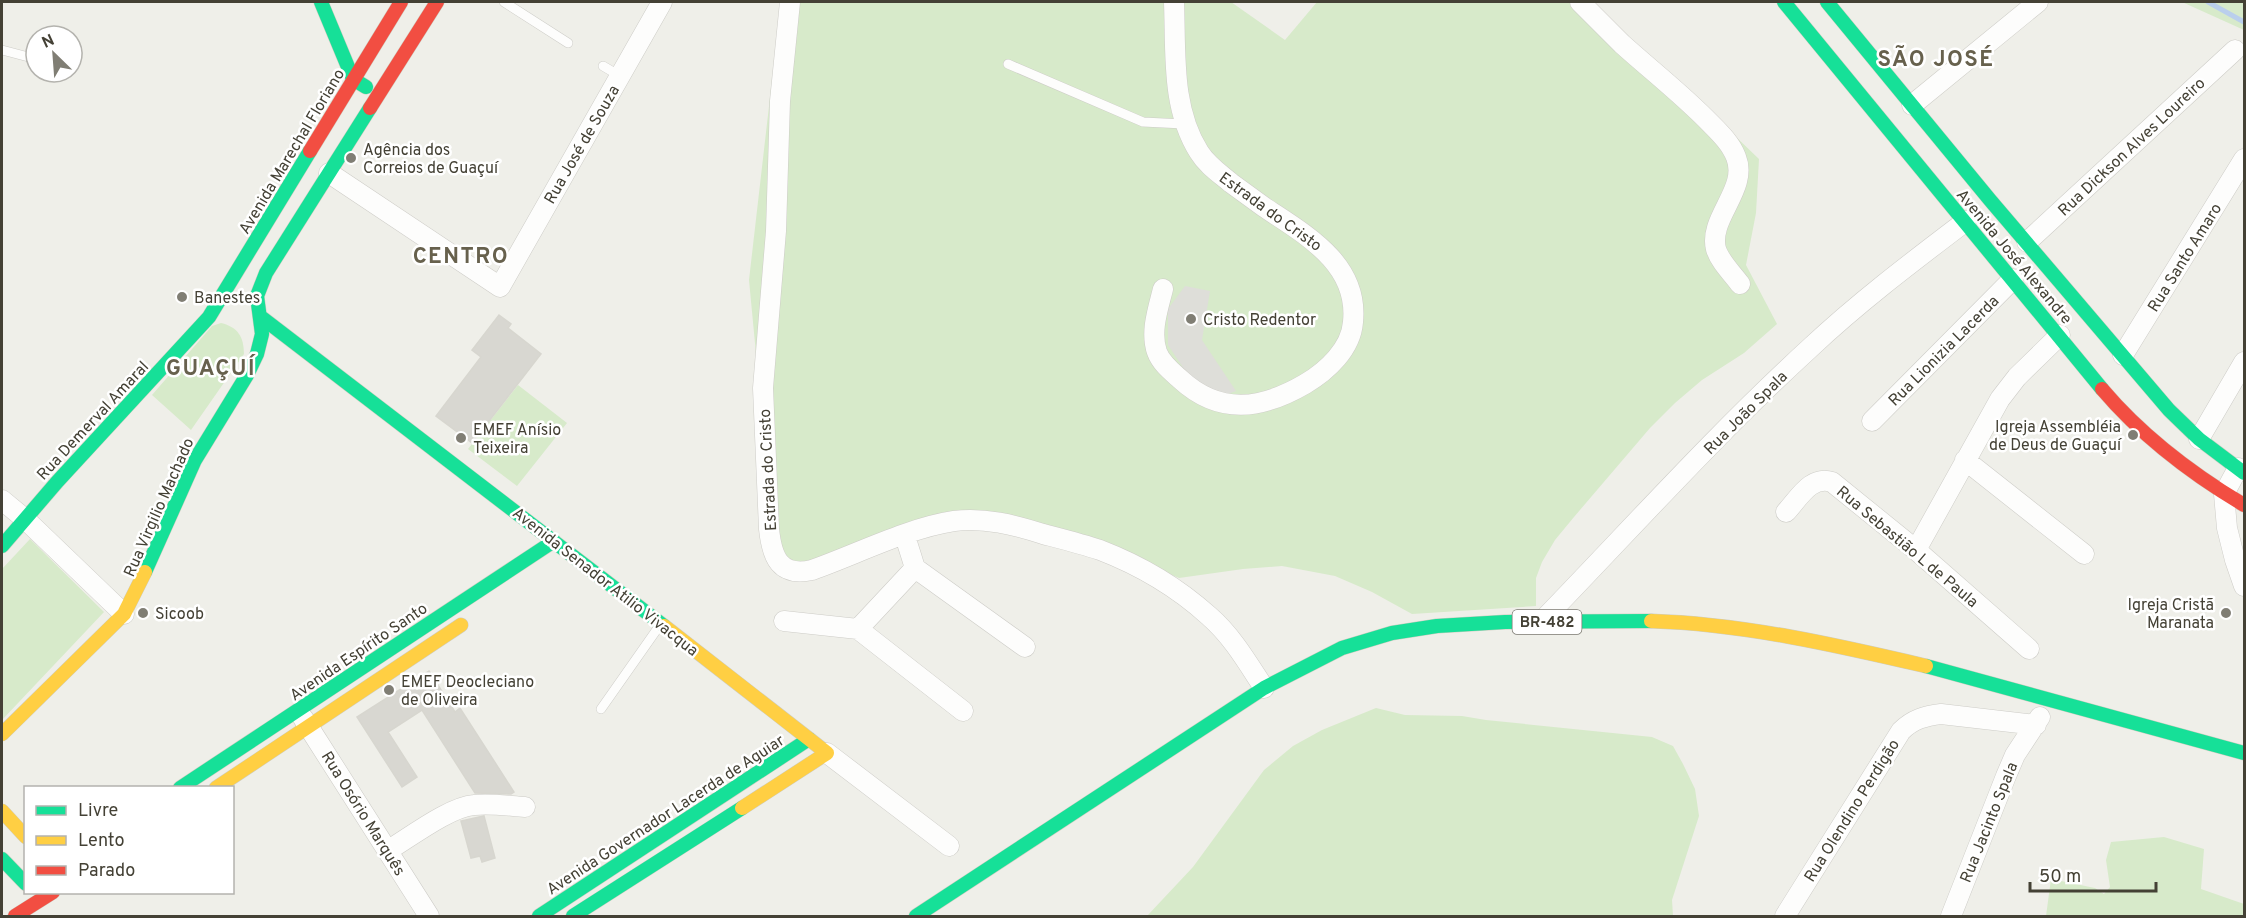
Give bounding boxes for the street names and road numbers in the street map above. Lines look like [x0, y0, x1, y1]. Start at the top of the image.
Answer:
street label: Avenida Marechal Floriano [235, 66, 350, 238]
street label: Rua Dickson Alves Loureiro [2054, 74, 2210, 221]
street label: Rua José de Souza [541, 82, 625, 208]
street label: Estrada do Cristo [1215, 169, 1325, 257]
street label: Avenida José Alexandre [1951, 186, 2076, 329]
street label: Rua Santo Amaro [2144, 200, 2227, 316]
street label: Rua Lionizia Lacerda [1885, 292, 2004, 411]
street label: Rua Demerval Amaral [33, 358, 154, 485]
street label: Rua João Spala [1700, 367, 1792, 459]
street label: Estrada do Cristo [756, 408, 782, 531]
street label: Rua Virgilio Machado [120, 435, 200, 580]
street label: Rua Sebastião L de Paula [1832, 482, 1982, 613]
street label: Avenida Senador Atilio Vivacqua [508, 504, 702, 661]
street label: Avenida Espírito Santo [287, 599, 432, 706]
road number: BR-482 [1512, 610, 1582, 634]
street label: Avenida Governador Lacerda de Aguiar [543, 731, 789, 900]
street label: Rua Olendino Perdigão [1801, 736, 1905, 886]
street label: Rua Osório Marquês [316, 748, 409, 880]
street label: Rua Jacinto Spala [1957, 759, 2023, 886]

